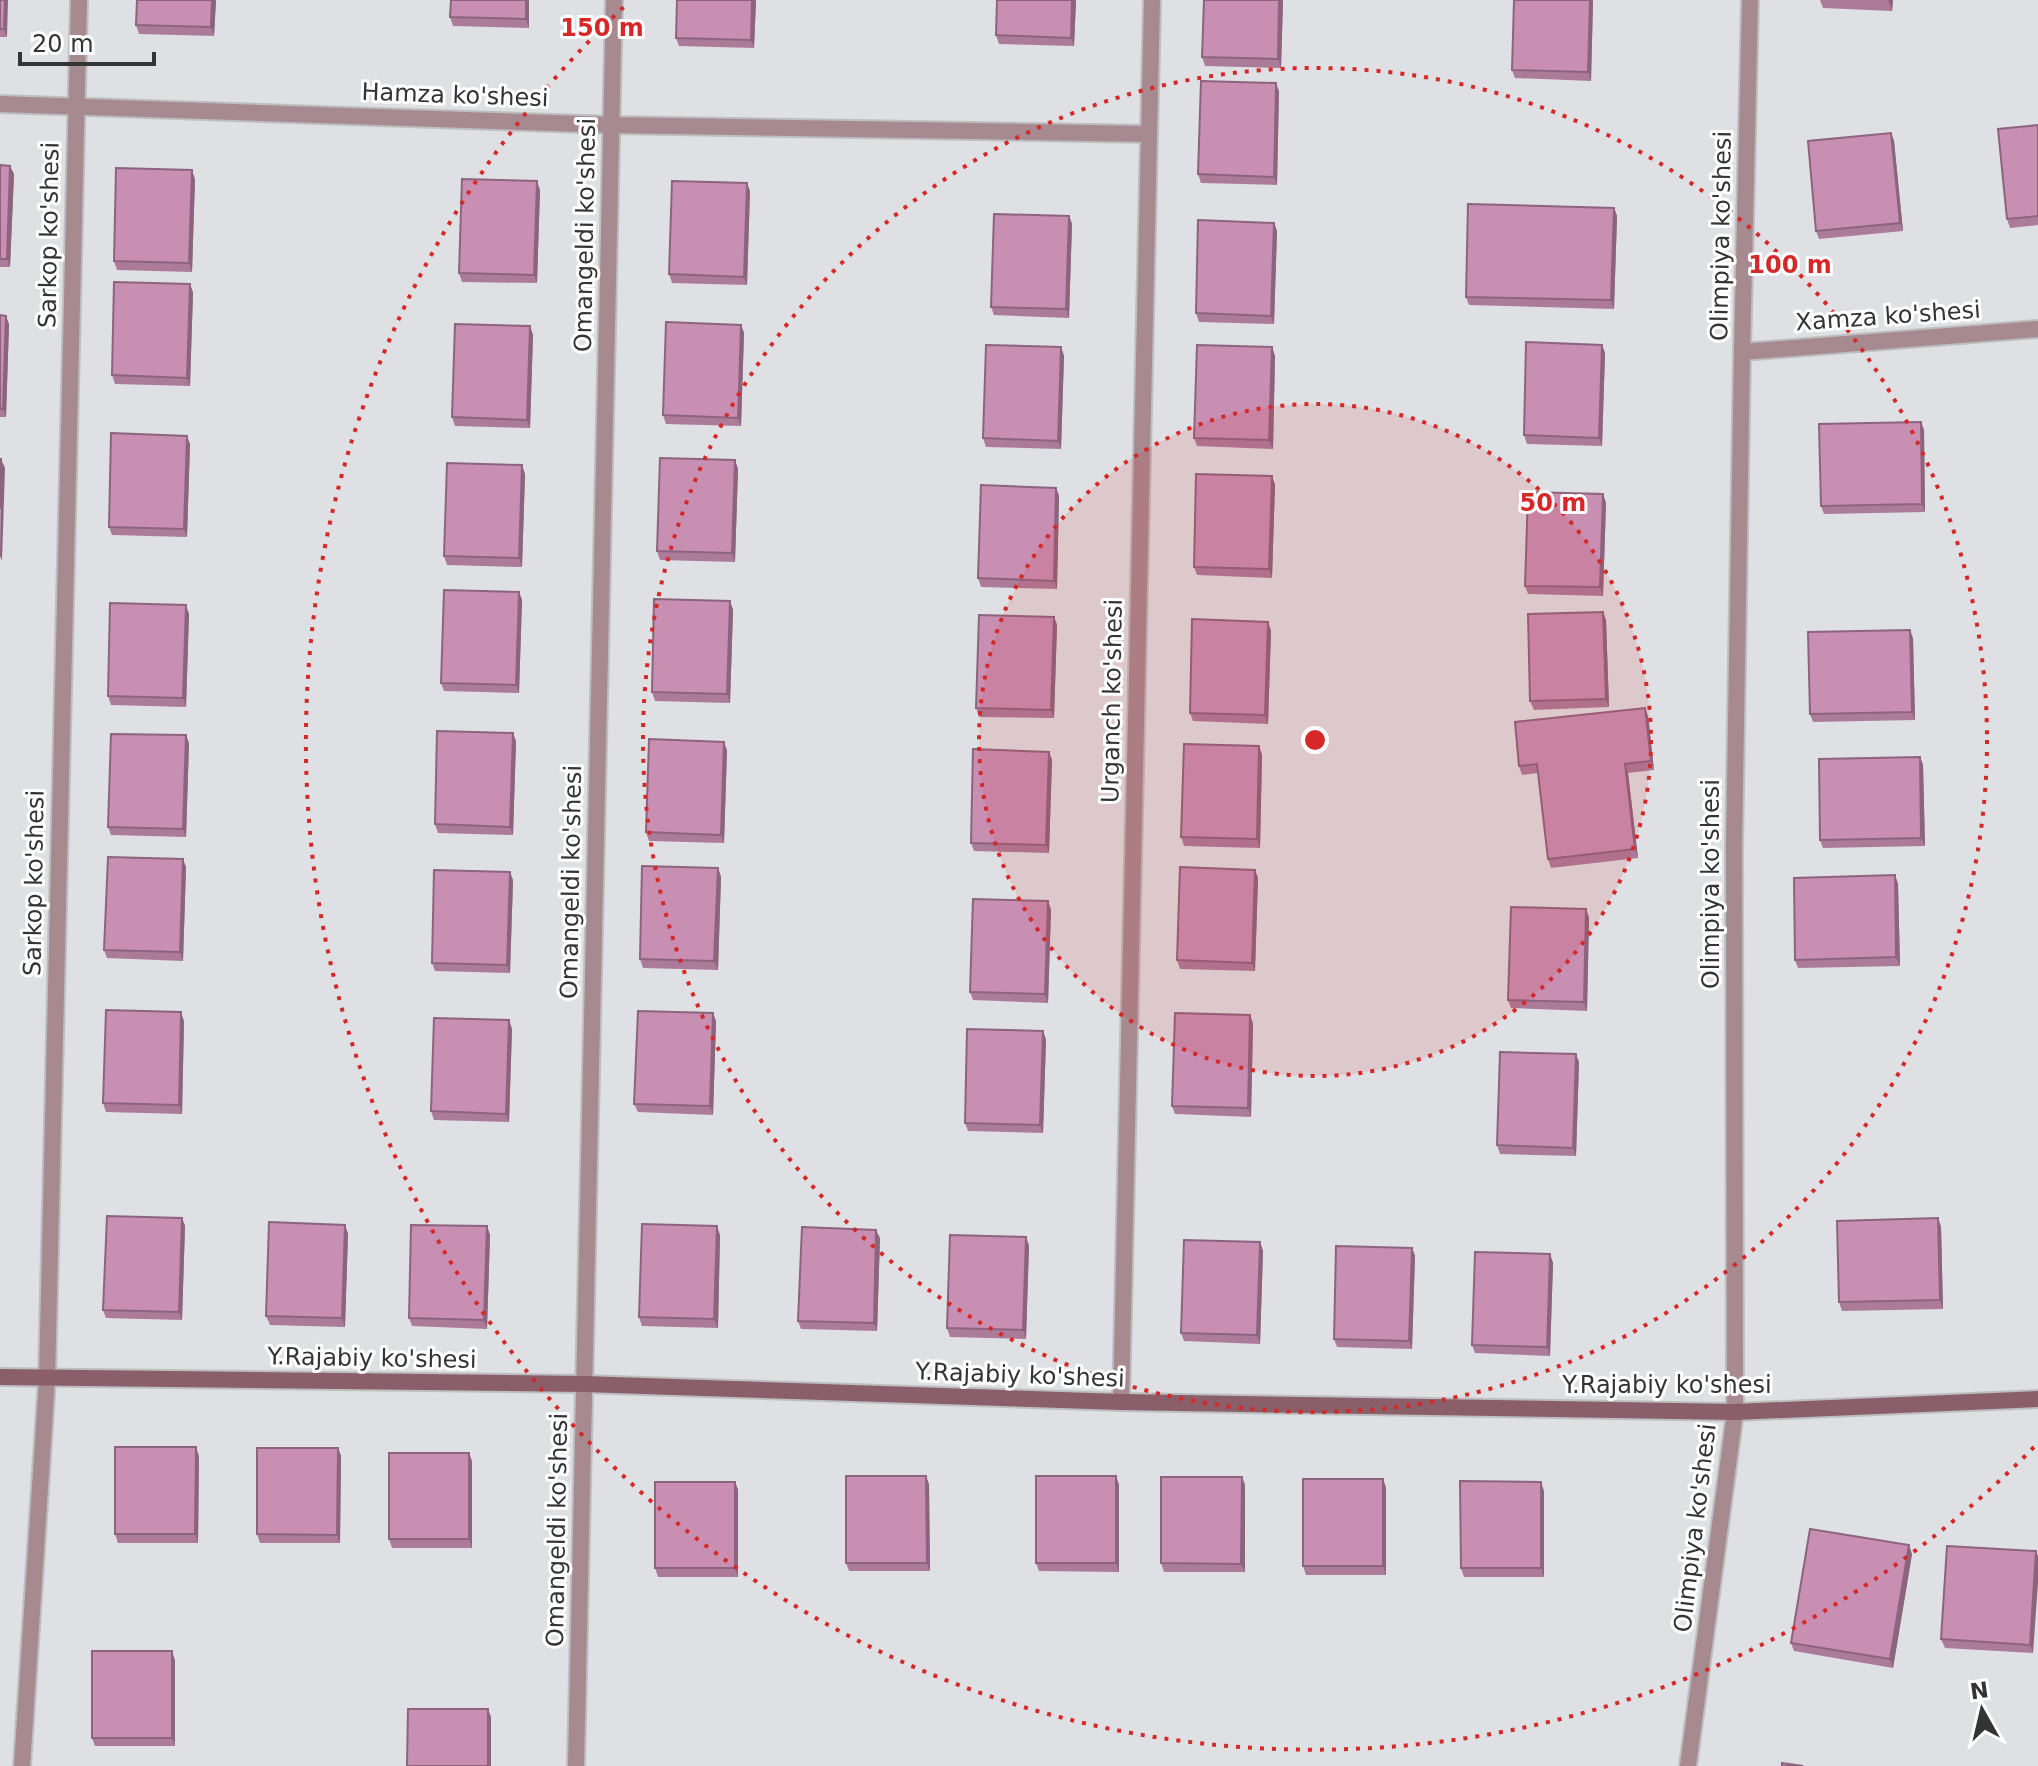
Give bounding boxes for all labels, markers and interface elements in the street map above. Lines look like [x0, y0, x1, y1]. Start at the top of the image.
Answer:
text: 150 m [560, 14, 644, 42]
scale bar [20, 16, 154, 66]
text: 20 m [32, 30, 94, 58]
street label: Hamza ko'shesi [361, 78, 549, 112]
street label: Omangeldi ko'shesi [569, 118, 601, 352]
street label: Olimpiya ko'shesi [1705, 131, 1737, 341]
street label: Sarkop ko'shesi [33, 142, 65, 328]
text: 100 m [1748, 251, 1832, 279]
street label: Xamza ko'shesi [1795, 296, 1981, 336]
text: 50 m [1520, 489, 1586, 517]
street label: Urganch ko'shesi [1096, 599, 1128, 803]
centre of rings [1301, 726, 1329, 754]
street label: Omangeldi ko'shesi [555, 765, 587, 999]
street label: Olimpiya ko'shesi [1697, 779, 1725, 989]
street label: Sarkop ko'shesi [18, 790, 50, 976]
street label: Y.Rajabiy ko'shesi [266, 1342, 477, 1374]
street label: Y.Rajabiy ko'shesi [914, 1357, 1125, 1393]
street label: Y.Rajabiy ko'shesi [1561, 1371, 1772, 1399]
street label: Omangeldi ko'shesi [541, 1413, 573, 1647]
street label: Olimpiya ko'shesi [1668, 1422, 1722, 1634]
north arrow [1942, 1670, 2022, 1750]
text: N [1968, 1677, 1990, 1704]

